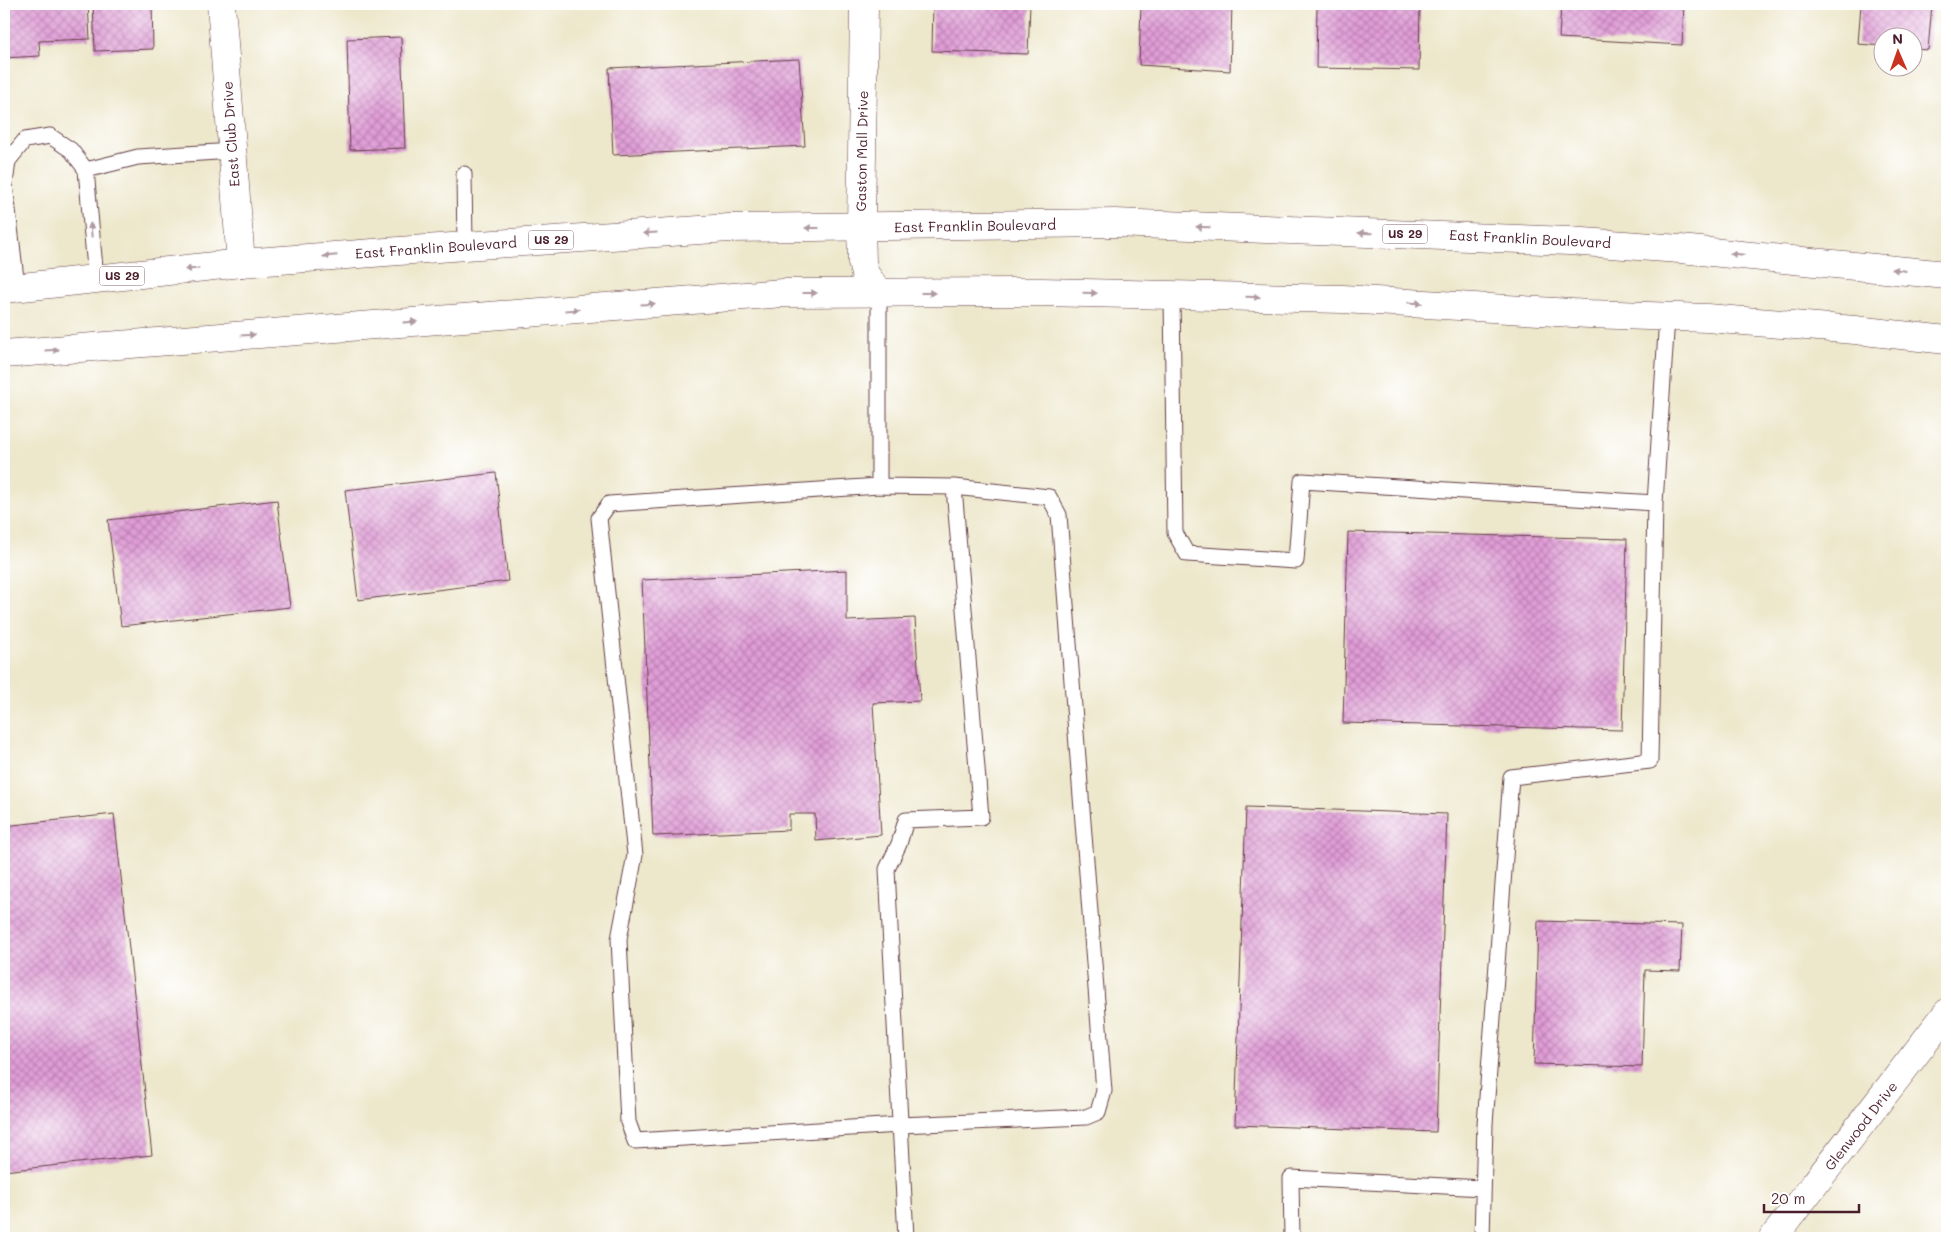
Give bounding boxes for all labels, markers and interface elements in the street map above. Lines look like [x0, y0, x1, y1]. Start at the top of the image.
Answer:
north arrow [1874, 28, 1924, 78]
text: N [1892, 29, 1903, 48]
street label: East Club Drive [217, 81, 244, 187]
street label: Gaston Mall Drive [851, 90, 872, 212]
street label: East Franklin Boulevard [894, 215, 1056, 236]
one-way arrow [87, 222, 95, 238]
one-way arrow [1195, 222, 1211, 230]
one-way arrow [804, 224, 820, 232]
road number: US 29 [1382, 224, 1428, 243]
street label: East Franklin Boulevard [1449, 225, 1611, 252]
one-way arrow [1357, 229, 1373, 237]
road number: US 29 [528, 230, 574, 250]
one-way arrow [641, 230, 657, 238]
street label: East Franklin Boulevard [355, 232, 517, 263]
one-way arrow [1729, 250, 1745, 258]
one-way arrow [322, 253, 338, 261]
one-way arrow [184, 265, 200, 273]
road number: US 29 [100, 266, 144, 286]
one-way arrow [1891, 266, 1907, 274]
one-way arrow [803, 289, 819, 297]
one-way arrow [920, 289, 936, 297]
one-way arrow [1082, 289, 1098, 297]
one-way arrow [1245, 293, 1261, 301]
one-way arrow [640, 299, 656, 307]
one-way arrow [1407, 300, 1423, 308]
one-way arrow [565, 305, 581, 313]
one-way arrow [403, 318, 419, 326]
one-way arrow [241, 330, 257, 338]
one-way arrow [45, 346, 61, 354]
street label: Glenwood Drive [1820, 1077, 1901, 1174]
scale bar [1764, 1182, 1858, 1214]
text: 20 m [1771, 1188, 1805, 1208]

